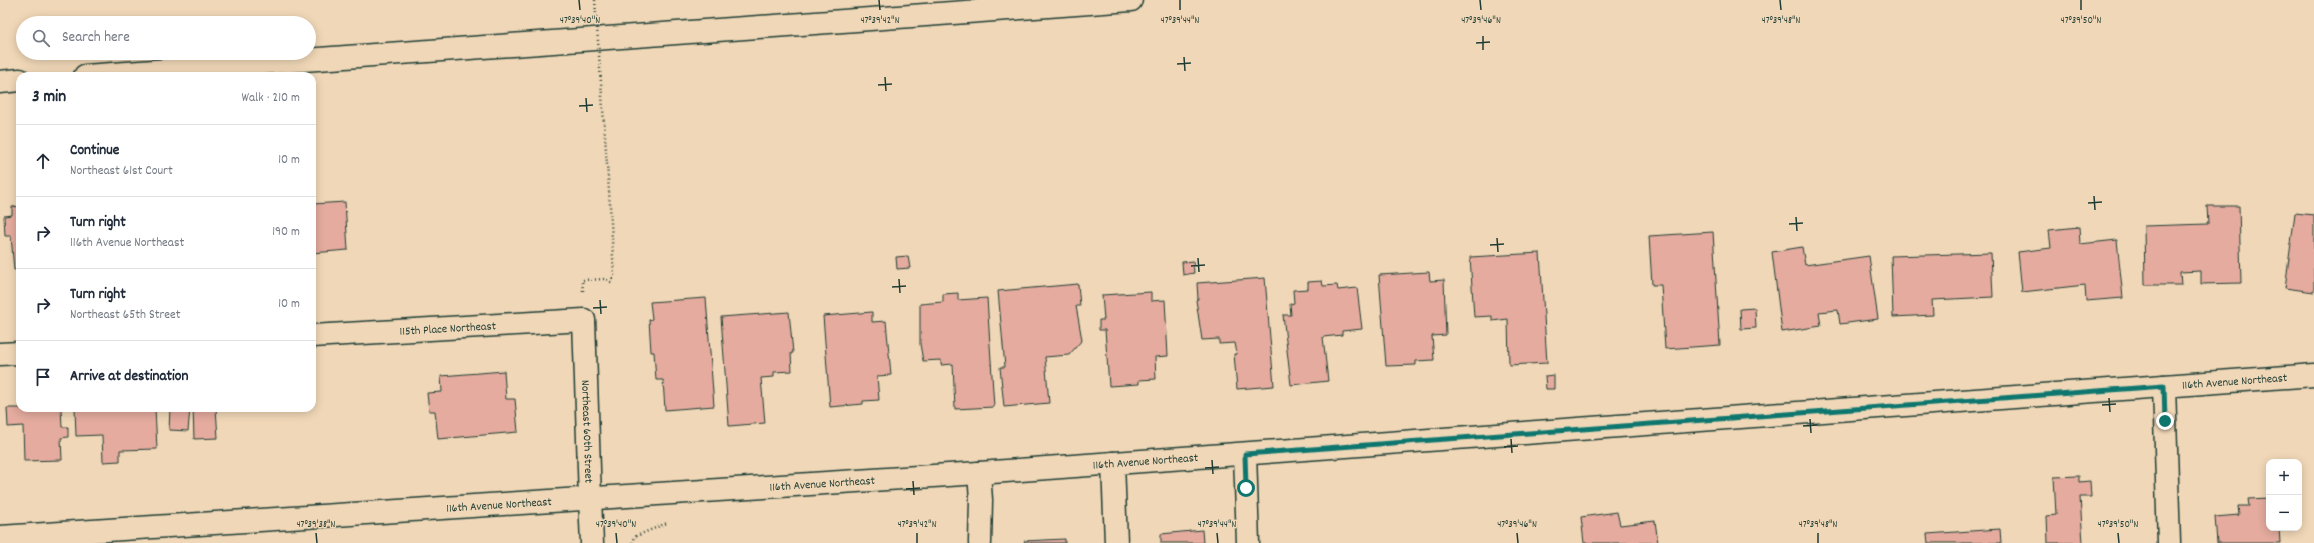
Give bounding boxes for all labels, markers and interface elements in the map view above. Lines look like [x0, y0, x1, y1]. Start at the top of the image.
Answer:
text: 47°39'40"N [560, 14, 600, 28]
text: 47°39'42"N [860, 14, 900, 28]
text: 47°39'44"N [1161, 14, 1200, 28]
text: 47°39'46"N [1461, 14, 1501, 28]
text: 47°39'48"N [1762, 14, 1800, 28]
text: 47°39'50"N [2061, 14, 2101, 28]
search box [16, 16, 316, 60]
icon: search [30, 27, 52, 49]
text: Search here [62, 27, 130, 49]
text: 3 min [32, 86, 66, 110]
text: Walk · 210 m [242, 89, 300, 108]
text: Continue [70, 140, 119, 162]
icon: ahead [32, 150, 54, 172]
text: 10 m [278, 151, 300, 170]
text: Northeast 61st Court [70, 162, 173, 181]
text: Turn right [70, 212, 126, 234]
icon: right [32, 222, 54, 244]
text: 190 m [272, 223, 300, 242]
text: 116th Avenue Northeast [70, 234, 184, 253]
text: Turn right [70, 284, 126, 306]
icon: right [32, 294, 54, 316]
text: 10 m [278, 295, 300, 314]
text: Northeast 65th Street [70, 306, 181, 325]
street label: 115th Place Northeast [399, 318, 497, 341]
icon: arrive [32, 366, 54, 388]
text: Arrive at destination [70, 366, 188, 388]
street label: 116th Avenue Northeast [2181, 370, 2288, 395]
street label: Northeast 60th Street [576, 380, 596, 484]
route end [2156, 412, 2174, 430]
street label: 116th Avenue Northeast [1092, 450, 1199, 475]
map controls [2266, 459, 2302, 531]
button: + [2266, 459, 2302, 495]
street label: 116th Avenue Northeast [769, 473, 876, 497]
route start [1237, 479, 1255, 497]
street label: 116th Avenue Northeast [446, 494, 553, 518]
button: − [2266, 495, 2302, 531]
text: 47°39'38"N [296, 518, 336, 532]
text: 47°39'40"N [596, 518, 636, 532]
text: 47°39'42"N [897, 518, 937, 532]
text: 47°39'44"N [1198, 518, 1237, 532]
text: 47°39'46"N [1497, 518, 1537, 532]
text: 47°39'48"N [1799, 518, 1837, 532]
text: 47°39'50"N [2098, 518, 2138, 532]

